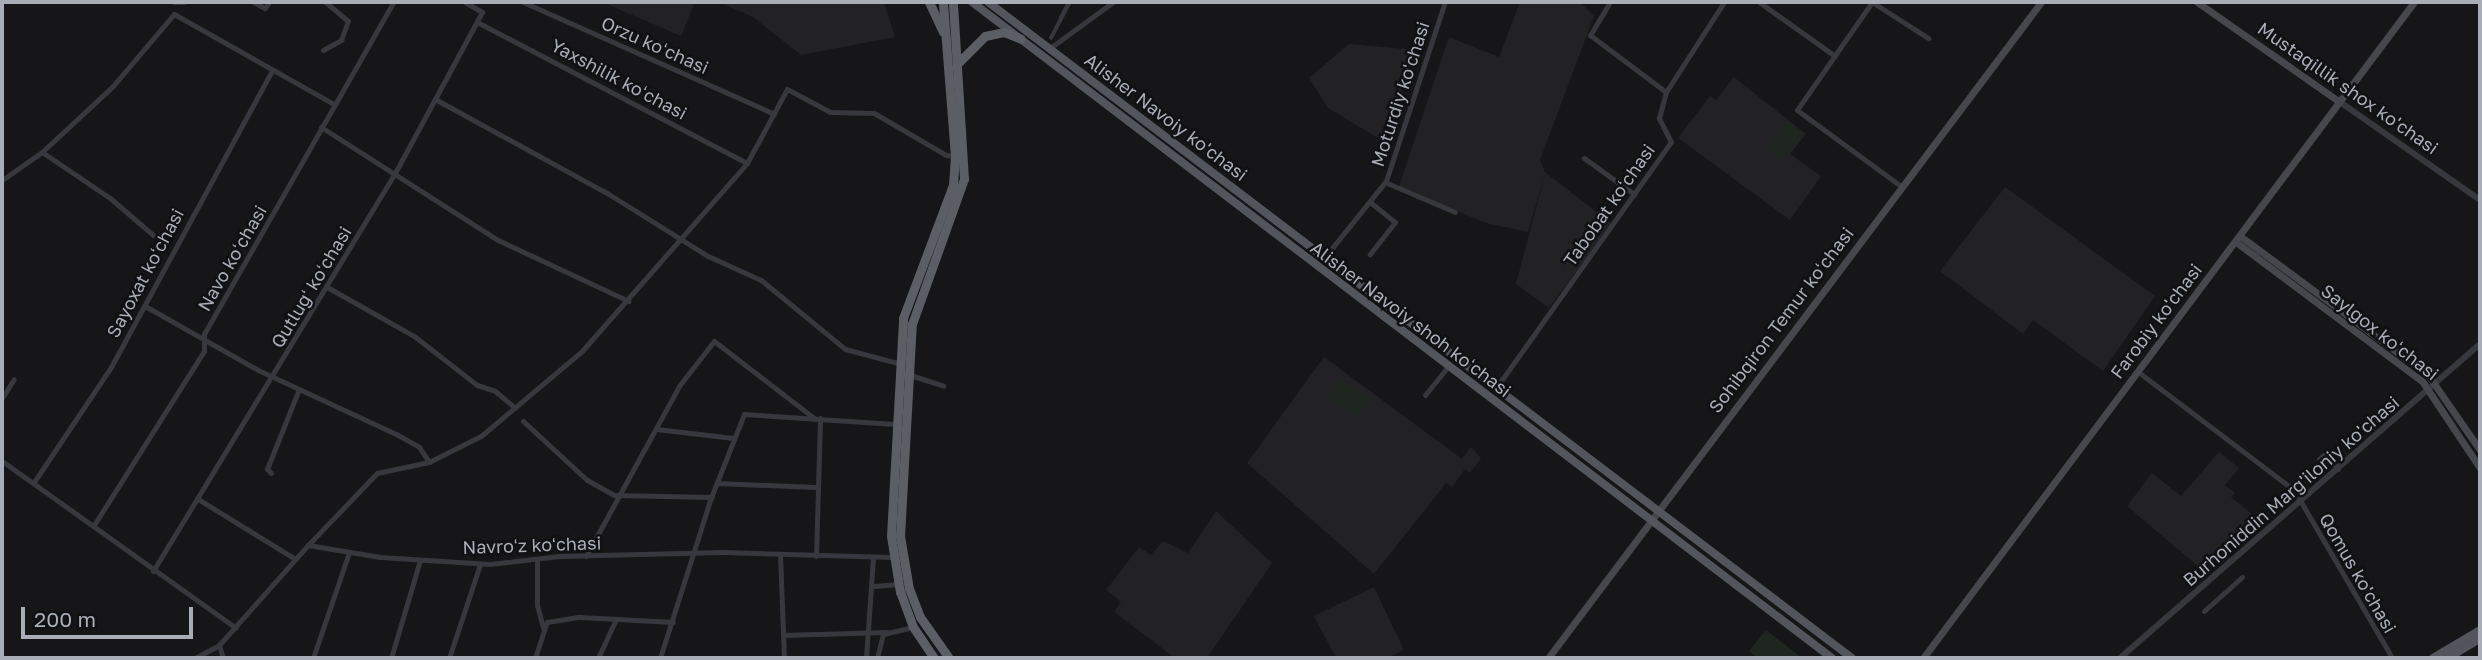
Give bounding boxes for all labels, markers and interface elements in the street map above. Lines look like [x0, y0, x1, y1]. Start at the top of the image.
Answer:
street label: Orzu koʻchasi [598, 12, 712, 78]
street label: Mustaqillik shox ko'chasi [2254, 17, 2442, 159]
street label: Moturdiy ko'chasi [1366, 19, 1434, 169]
street label: Yaxshilik koʻchasi [547, 34, 691, 124]
street label: Alisher Navoiy ko'chasi [1080, 49, 1252, 185]
street label: Tabobat koʻchasi [1559, 140, 1659, 270]
street label: Navo koʻchasi [193, 201, 271, 315]
street label: Sayoxat koʻchasi [102, 205, 188, 341]
street label: Qutlugʻ koʻchasi [266, 222, 356, 352]
street label: Sohibqiron Temur koʻchasi [1704, 223, 1858, 417]
street label: Alisher Navoiy shoh koʻchasi [1307, 237, 1515, 401]
street label: Farobiy ko'chasi [2106, 259, 2206, 383]
street label: Saylgox koʻchasi [2317, 279, 2443, 385]
street label: Burhoniddin Marg'iloniy ko'chasi [2179, 391, 2403, 591]
street label: Qomus ko'chasi [2315, 509, 2401, 637]
street label: Navroʻz koʻchasi [462, 532, 602, 558]
scale bar [24, 594, 196, 638]
text: 200 m [34, 606, 96, 632]

